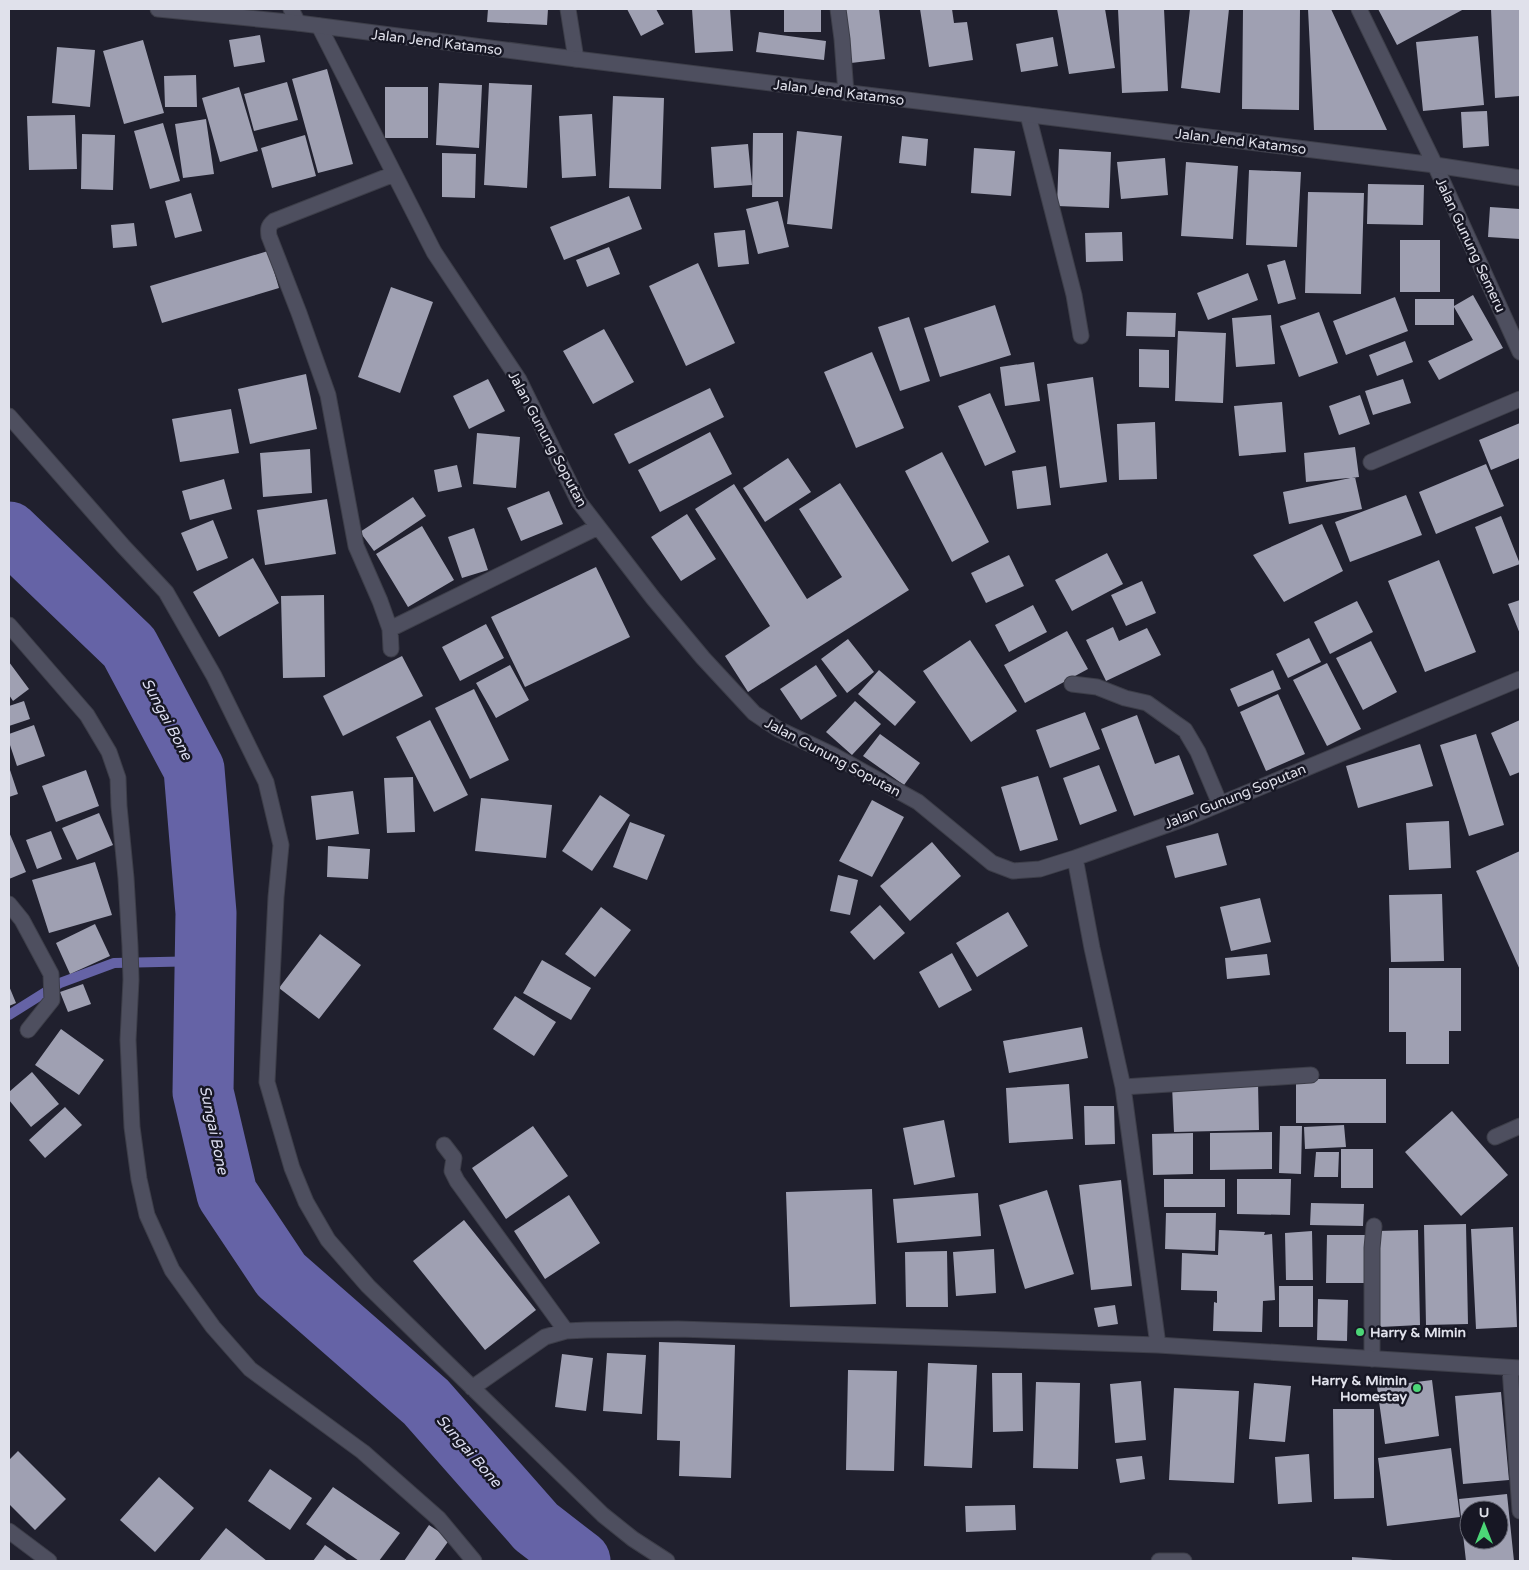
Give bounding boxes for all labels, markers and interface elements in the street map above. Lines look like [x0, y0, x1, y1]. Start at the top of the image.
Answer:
street label: Jalan Jend Katamso [371, 26, 503, 59]
street label: Jalan Jend Katamso [773, 76, 905, 109]
street label: Jalan Jend Katamso [1175, 125, 1307, 158]
street label: Jalan Gunung Semeru [1432, 175, 1509, 315]
street label: Jalan Gunung Soputan [505, 368, 591, 510]
water label: Sungai Bone [138, 675, 197, 764]
street label: Jalan Gunung Soputan [762, 714, 904, 800]
street label: Jalan Gunung Soputan [1162, 760, 1309, 833]
water label: Sungai Bone [196, 1084, 232, 1177]
place label: Harry & Mimin [1370, 1324, 1466, 1341]
marker: Harry & Mimin [1354, 1326, 1366, 1338]
place label: Harry & Mimin Homestay [1311, 1372, 1407, 1405]
marker: Harry & Mimin Homestay [1411, 1382, 1423, 1394]
water label: Sungai Bone [433, 1411, 506, 1492]
north arrow [1459, 1500, 1509, 1550]
text: U [1479, 1504, 1489, 1521]

